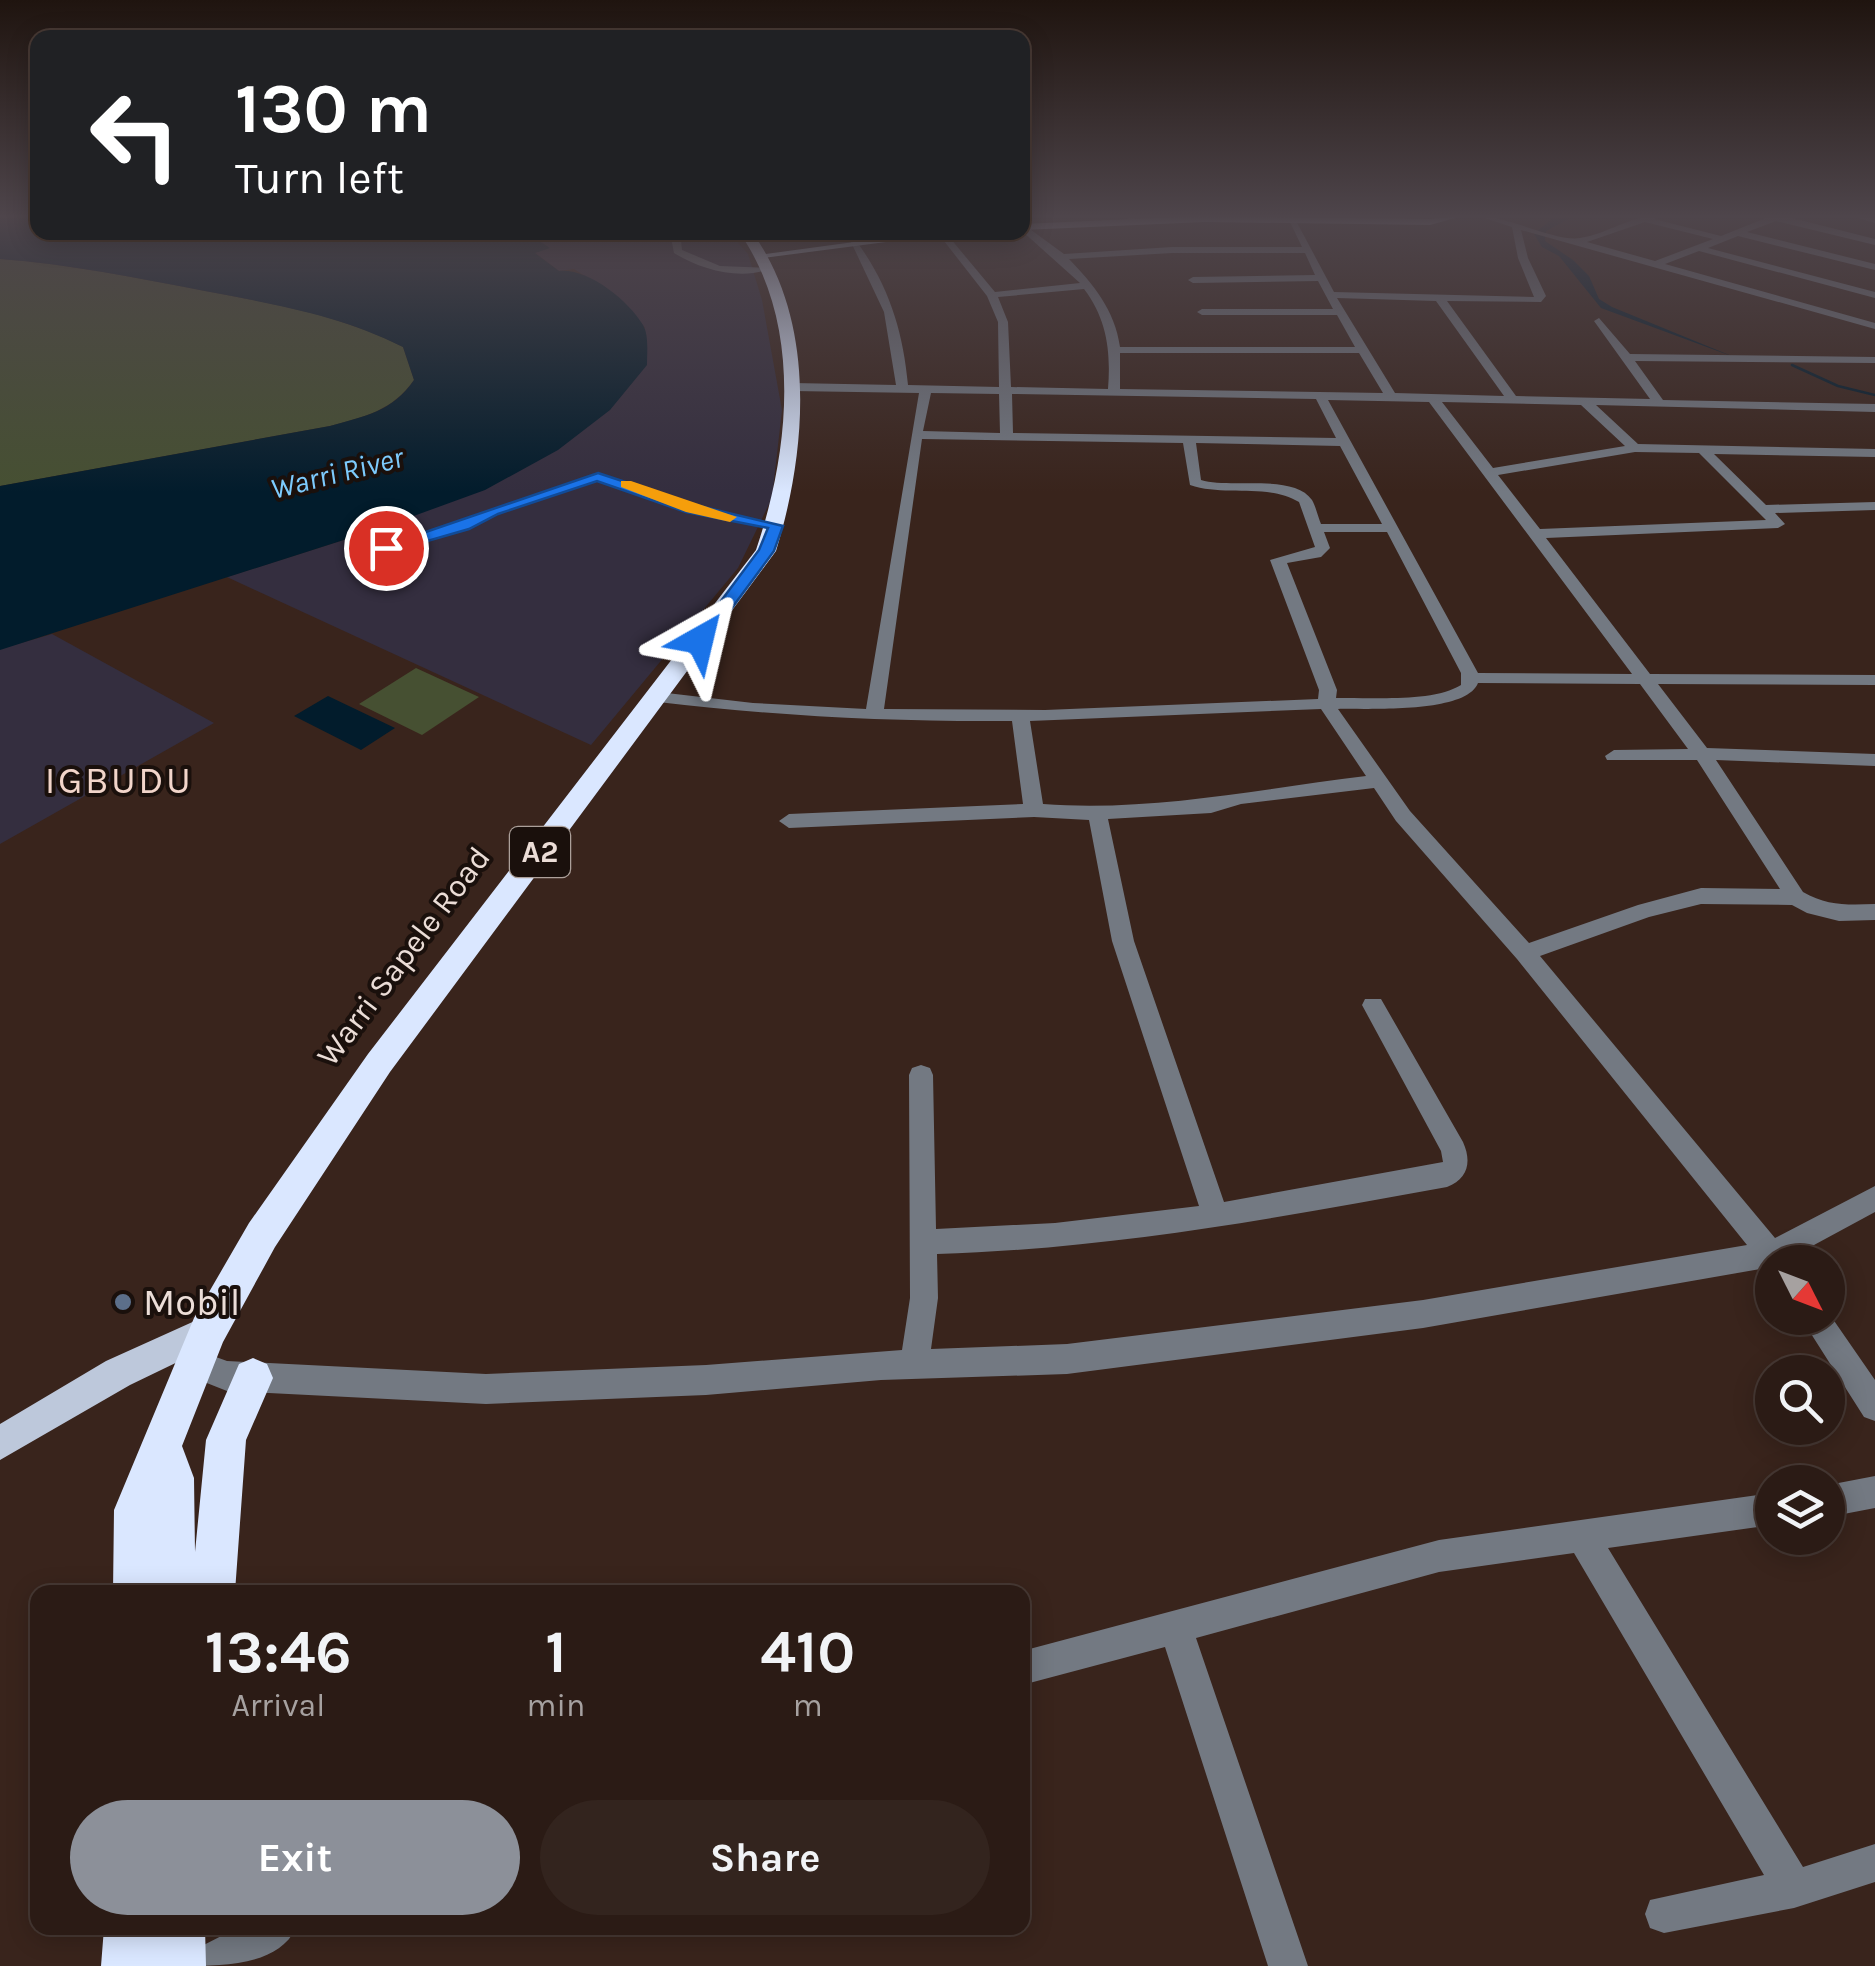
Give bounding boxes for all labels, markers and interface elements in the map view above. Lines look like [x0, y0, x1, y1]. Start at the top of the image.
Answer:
text: 130 m [235, 68, 432, 150]
icon: left [70, 70, 200, 200]
text: Turn left [235, 152, 404, 204]
water label: Warri River [267, 439, 409, 507]
pin [344, 506, 429, 591]
icon: arrive [359, 521, 414, 576]
position arrow [648, 588, 752, 692]
district label: IGBUDU [45, 758, 193, 803]
road number: A2 [510, 827, 570, 877]
street label: Warri Sapele Road [309, 840, 498, 1073]
north arrow [1755, 1245, 1845, 1335]
map controls [1755, 1245, 1845, 1555]
place label: Mobil [143, 1280, 240, 1325]
marker: Mobil [112, 1291, 134, 1313]
button: search [1755, 1355, 1845, 1445]
button: layers [1755, 1465, 1845, 1555]
text: 13:46 [205, 1617, 352, 1687]
text: 1 [545, 1617, 567, 1687]
text: 410 [760, 1617, 855, 1687]
text: Arrival [231, 1687, 325, 1724]
text: min [527, 1687, 585, 1724]
text: m [793, 1687, 823, 1724]
button: Exit [70, 1800, 520, 1915]
button: Share [540, 1800, 990, 1915]

